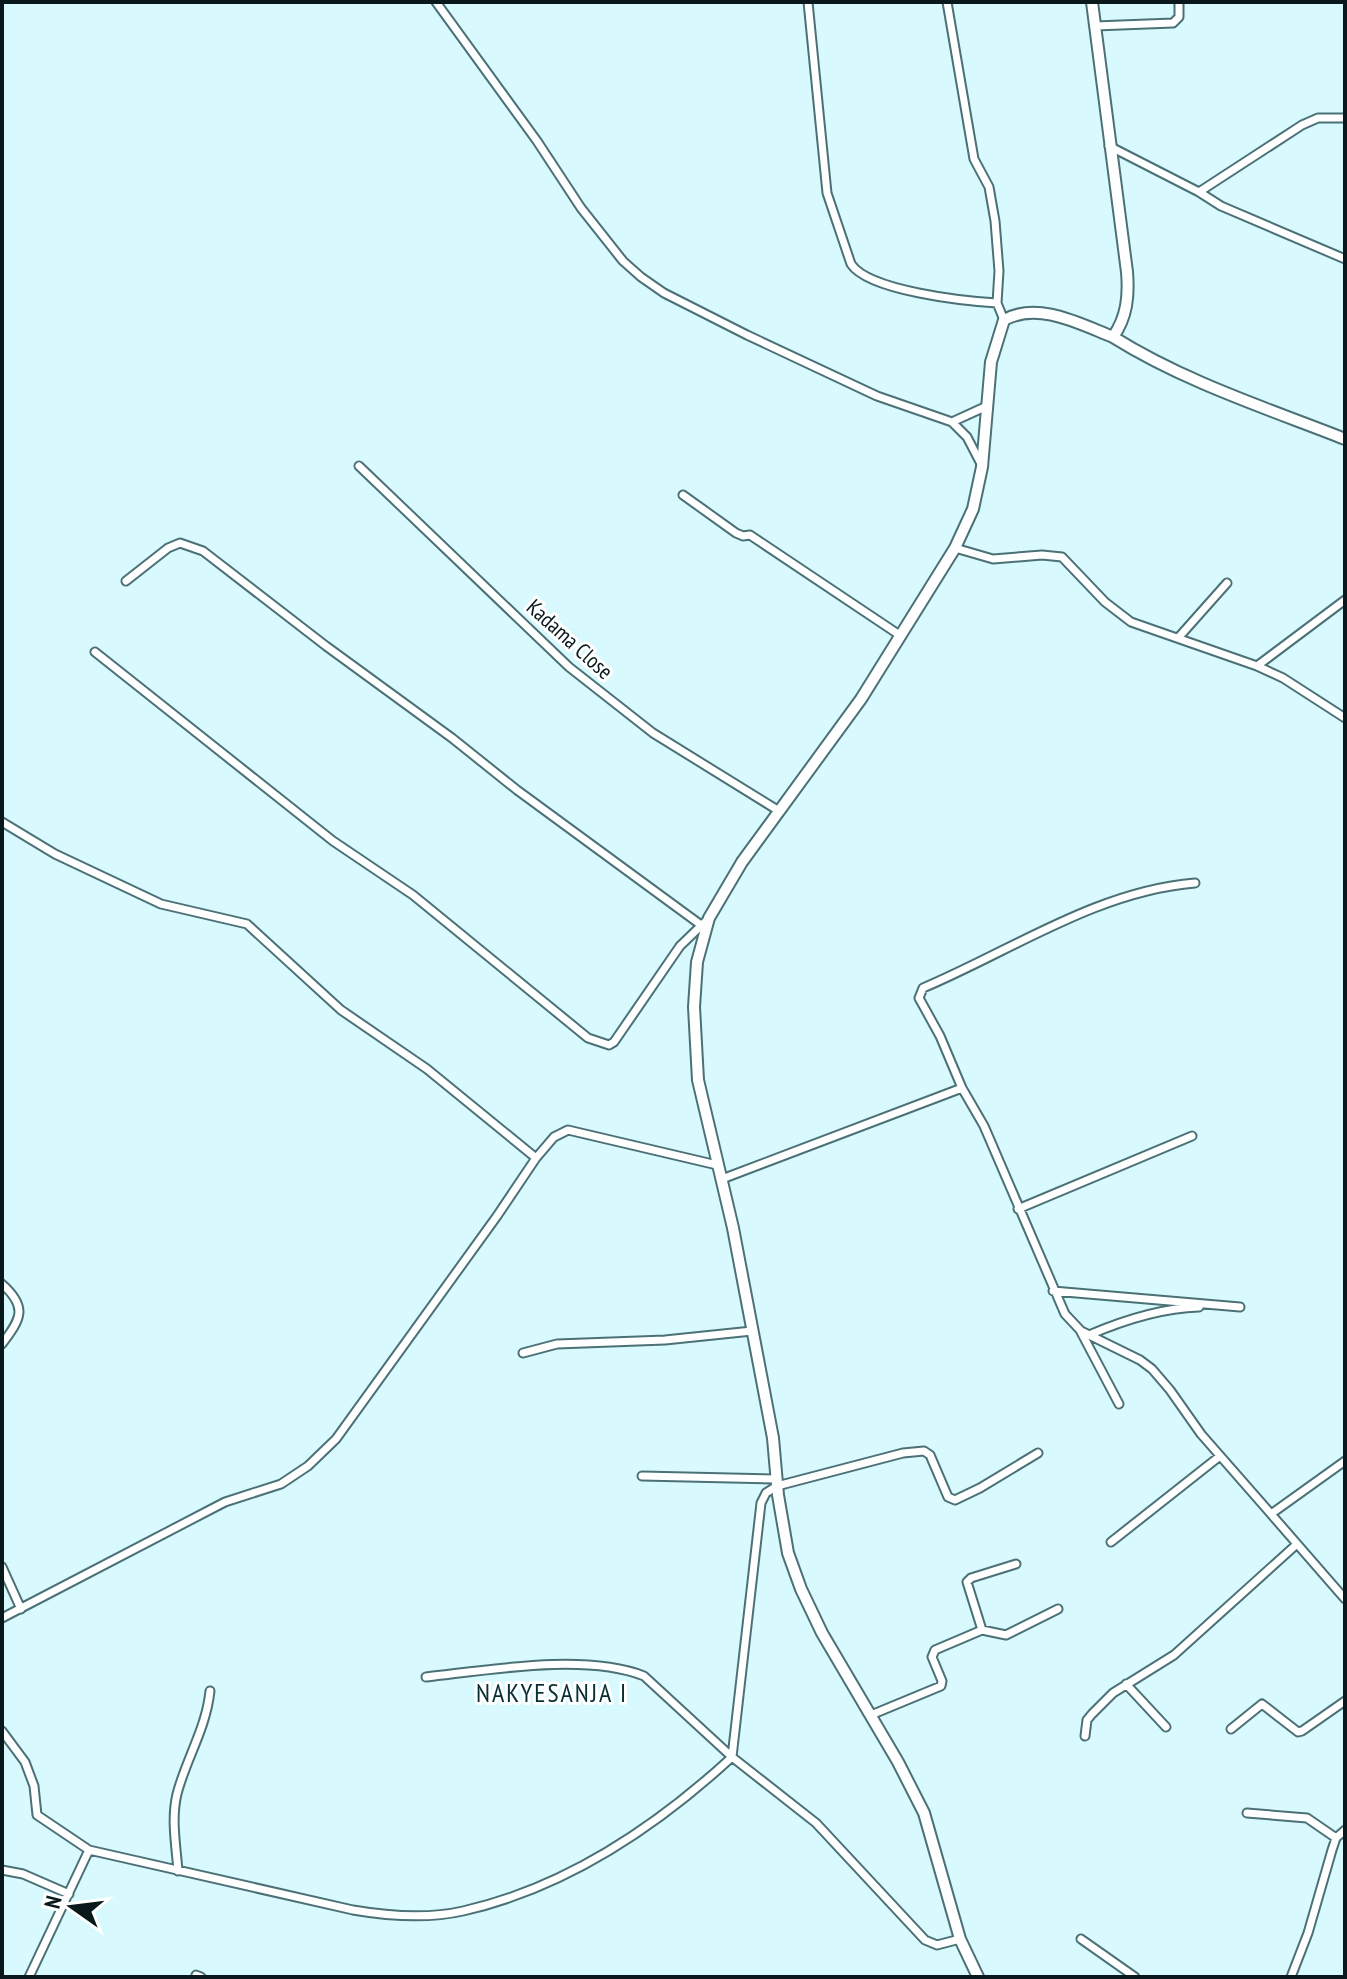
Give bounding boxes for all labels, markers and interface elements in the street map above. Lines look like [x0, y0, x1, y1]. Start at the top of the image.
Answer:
street label: Kadama Close [521, 593, 619, 685]
district label: NAKYESANJA I [476, 1676, 628, 1709]
north arrow [32, 1867, 112, 1947]
text: N [38, 1893, 68, 1911]

